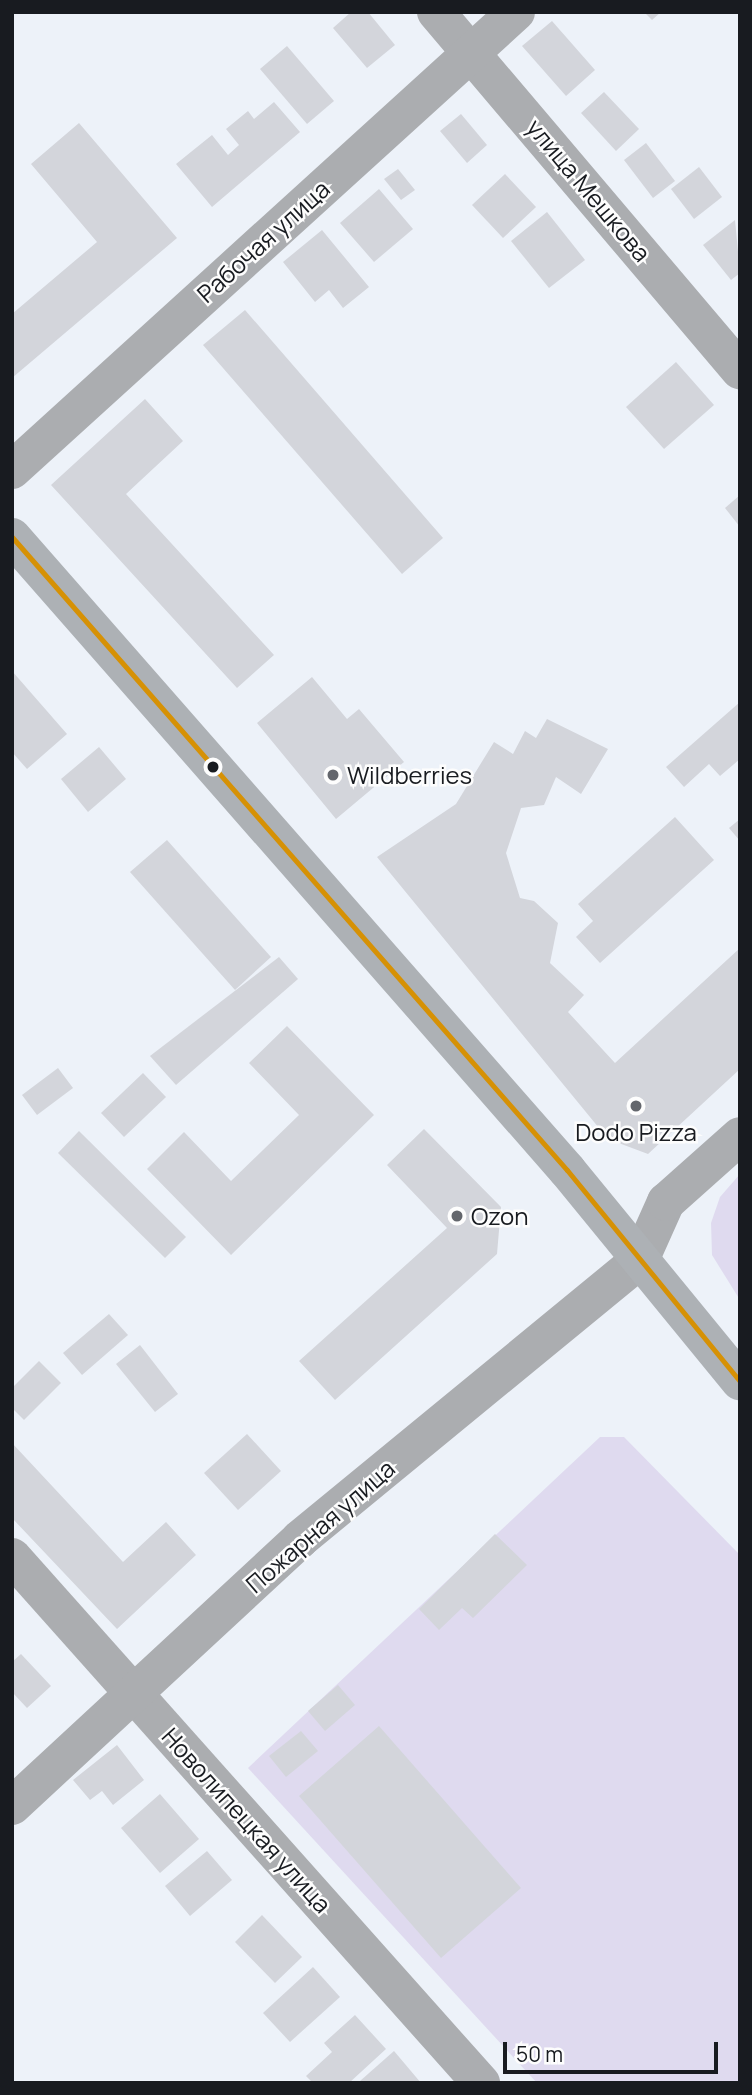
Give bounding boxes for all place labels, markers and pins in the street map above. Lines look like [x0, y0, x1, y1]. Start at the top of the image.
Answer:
unlabelled marker [206, 760, 220, 774]
place label: Wildberries [347, 761, 472, 789]
marker: Wildberries [325, 767, 341, 783]
marker: Dodo Pizza [628, 1098, 644, 1114]
place label: Dodo Pizza [575, 1118, 697, 1146]
place label: Ozon [471, 1202, 529, 1230]
marker: Ozon [449, 1208, 465, 1224]

